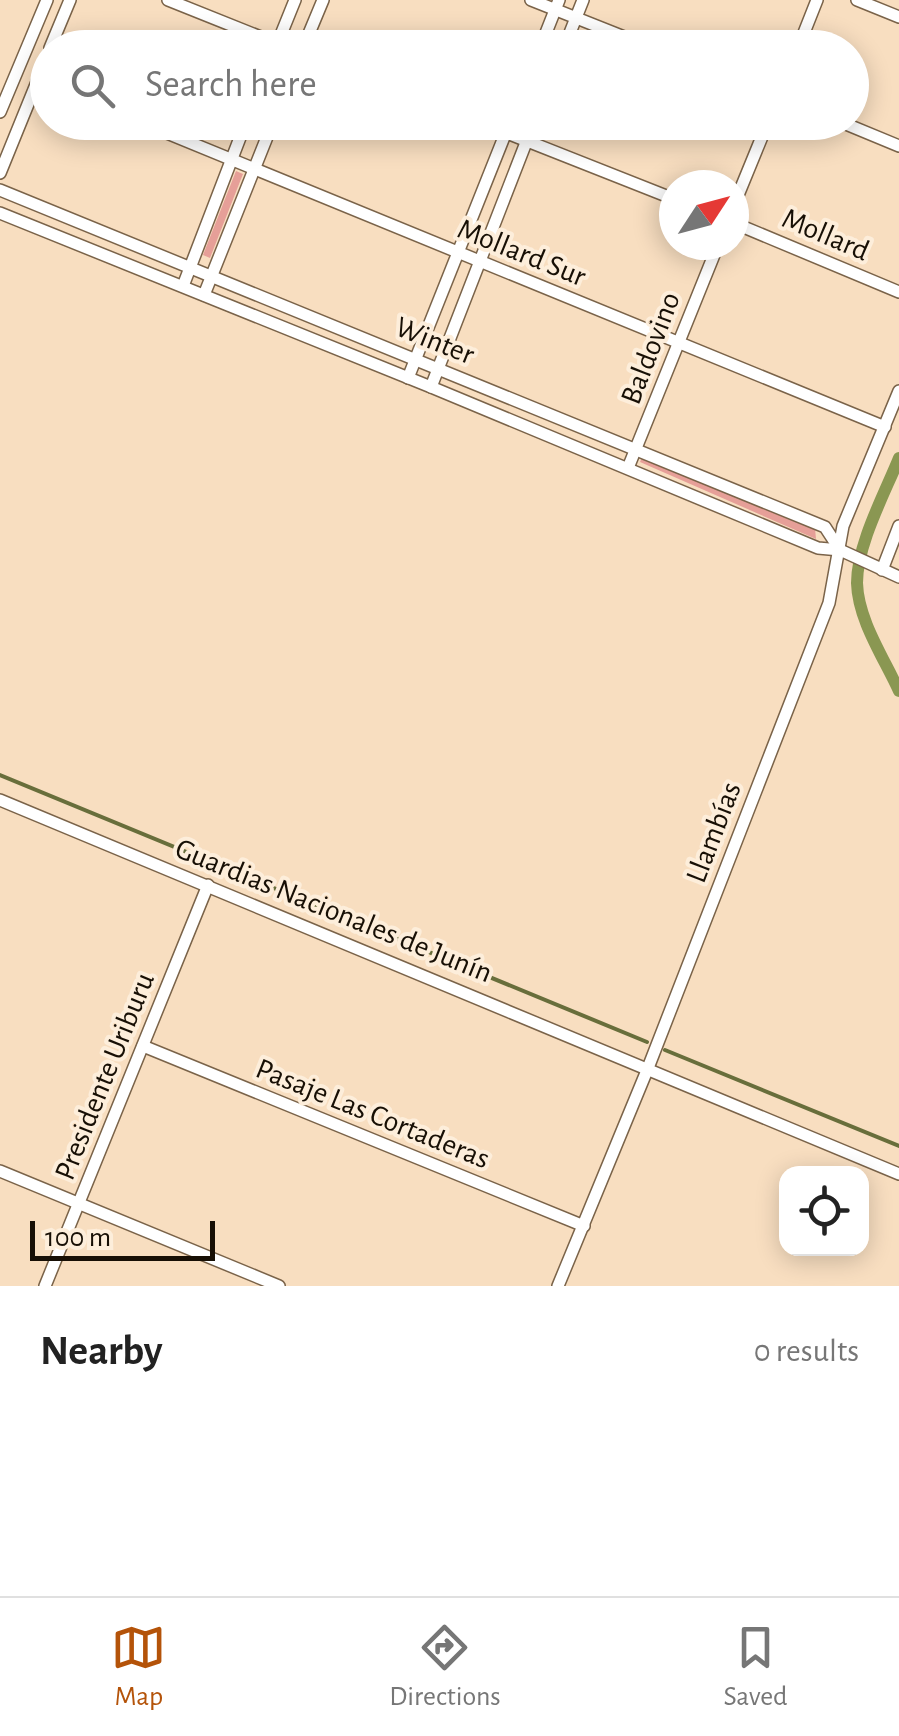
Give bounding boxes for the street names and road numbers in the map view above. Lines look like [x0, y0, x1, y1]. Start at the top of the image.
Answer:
street label: Mollard [778, 203, 874, 267]
street label: Mollard Sur [453, 214, 590, 292]
street label: Baldovino [616, 288, 686, 409]
street label: Winter [391, 312, 479, 370]
street label: Llambías [681, 778, 747, 887]
street label: Guardias Nacionales de Junín [171, 834, 496, 988]
street label: Presidente Uriburu [50, 969, 160, 1184]
street label: Pasaje Las Cortaderas [252, 1053, 494, 1174]

